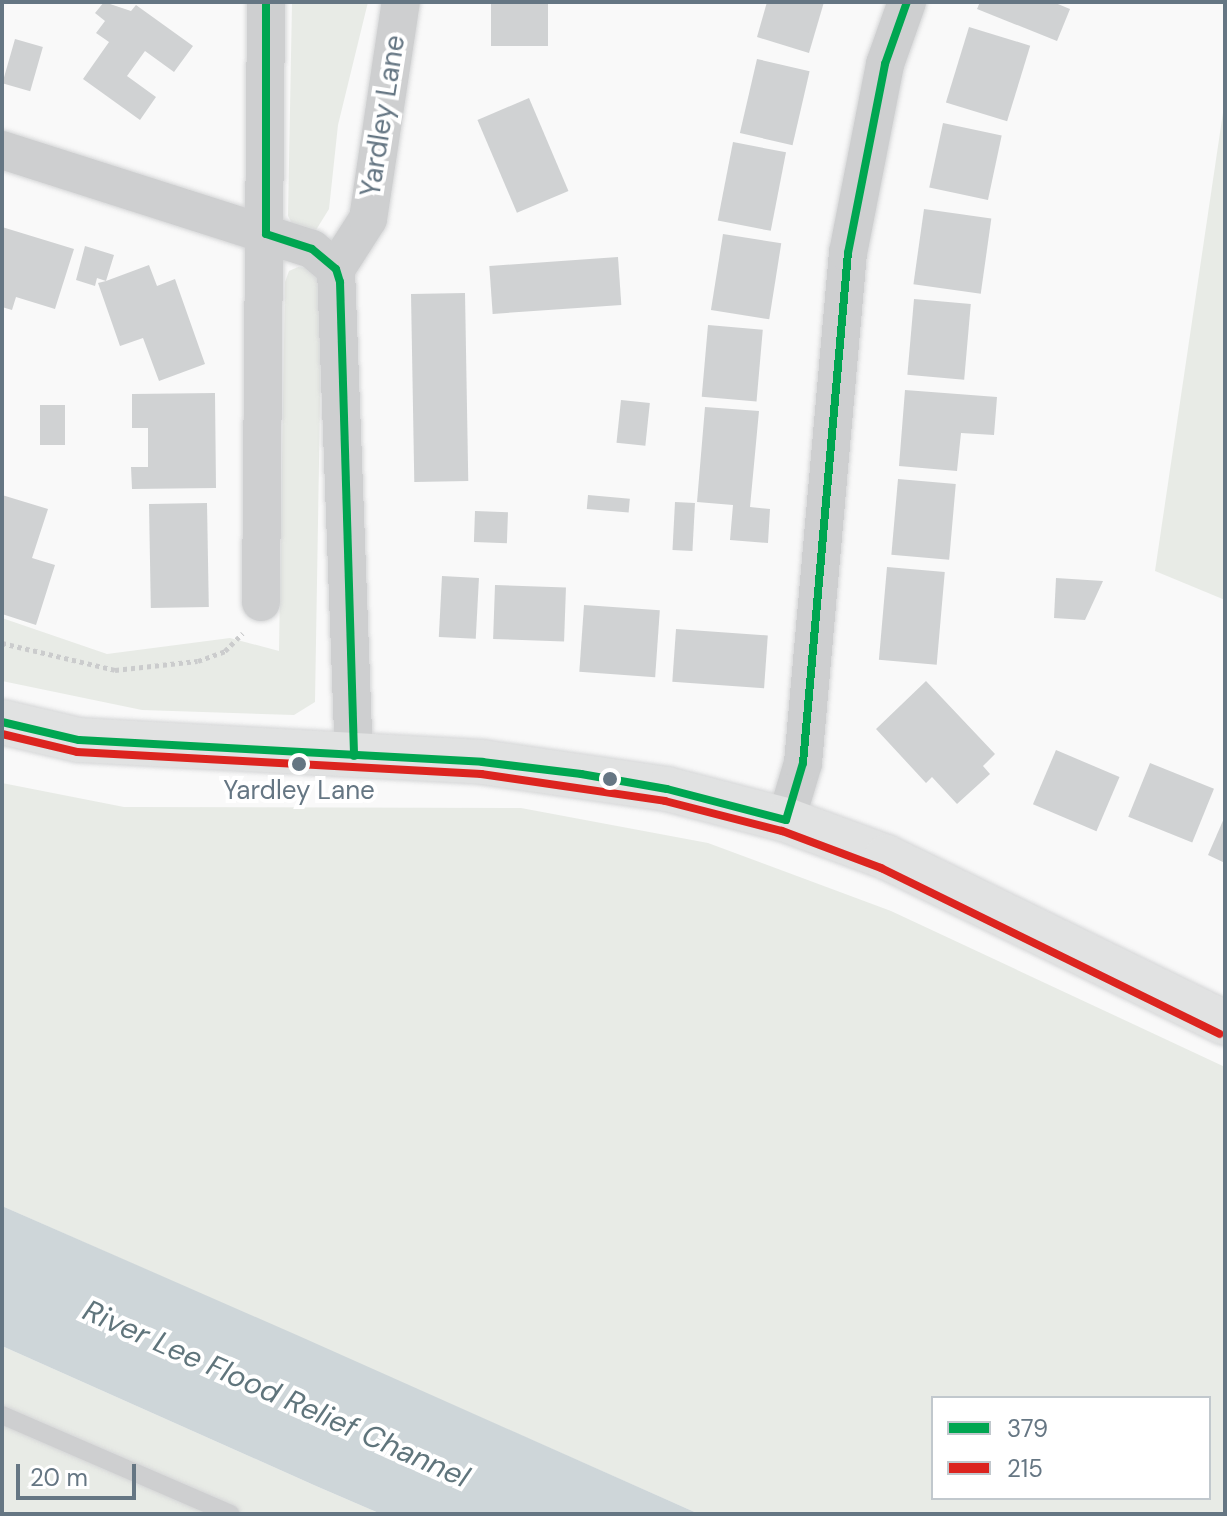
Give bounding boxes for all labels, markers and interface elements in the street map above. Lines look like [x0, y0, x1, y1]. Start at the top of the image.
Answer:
street label: Yardley Lane [354, 33, 412, 199]
marker: Yardley Lane [291, 756, 307, 772]
unlabelled marker [602, 771, 618, 787]
place label: Yardley Lane [223, 775, 375, 807]
water label: River Lee Flood Relief Channel [77, 1292, 475, 1496]
legend [931, 1396, 1211, 1500]
text: 379 [1007, 1413, 1048, 1444]
scale bar [20, 1448, 140, 1498]
text: 215 [1007, 1453, 1043, 1484]
text: 20 m [30, 1462, 88, 1493]

